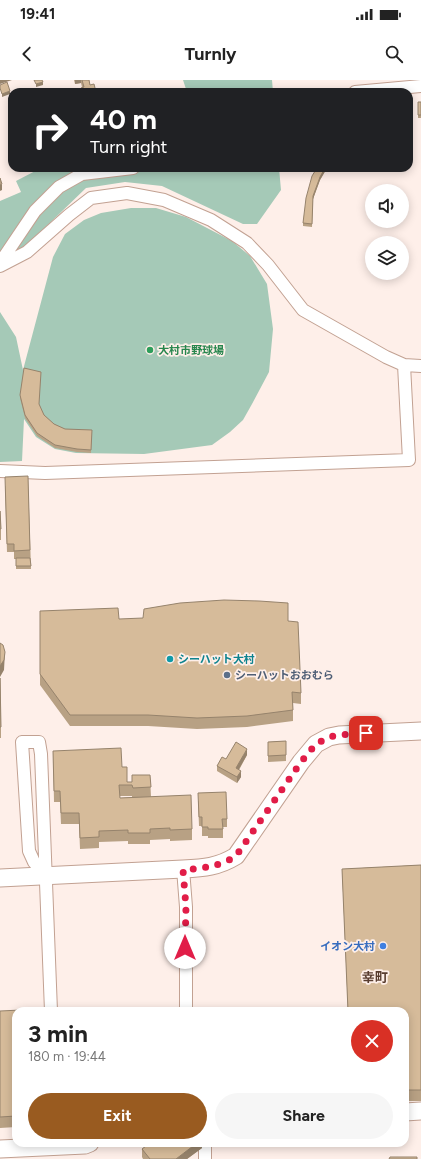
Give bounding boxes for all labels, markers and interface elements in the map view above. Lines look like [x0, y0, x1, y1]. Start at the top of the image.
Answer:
text: 19:41 [20, 5, 55, 23]
icon: back [16, 43, 38, 65]
text: Turnly [185, 43, 236, 65]
icon: search [383, 43, 405, 65]
text: 40 m [90, 102, 157, 136]
icon: right [24, 104, 76, 156]
text: Turn right [90, 136, 167, 158]
map controls [365, 184, 409, 280]
button: sound [365, 184, 409, 228]
button: layers [365, 236, 409, 280]
place label: 大村市野球場 [158, 344, 224, 357]
marker: 大村市野球場 [145, 345, 155, 355]
place label: シーハット大村 [178, 653, 255, 666]
marker: シーハット大村 [165, 654, 175, 664]
place label: シーハットおおむら [235, 669, 334, 682]
marker: シーハットおおむら [222, 670, 232, 680]
pin [349, 716, 383, 750]
icon: arrive [355, 722, 377, 744]
position arrow [164, 927, 206, 969]
place label: イオン大村 [320, 940, 375, 953]
marker: イオン大村 [378, 941, 388, 951]
district label: 幸町 [362, 970, 388, 985]
text: 3 min [28, 1019, 88, 1048]
button: close [351, 1020, 393, 1062]
text: 180 m · 19:44 [28, 1049, 106, 1064]
button: Exit [28, 1093, 207, 1139]
button: Share [215, 1093, 393, 1139]

